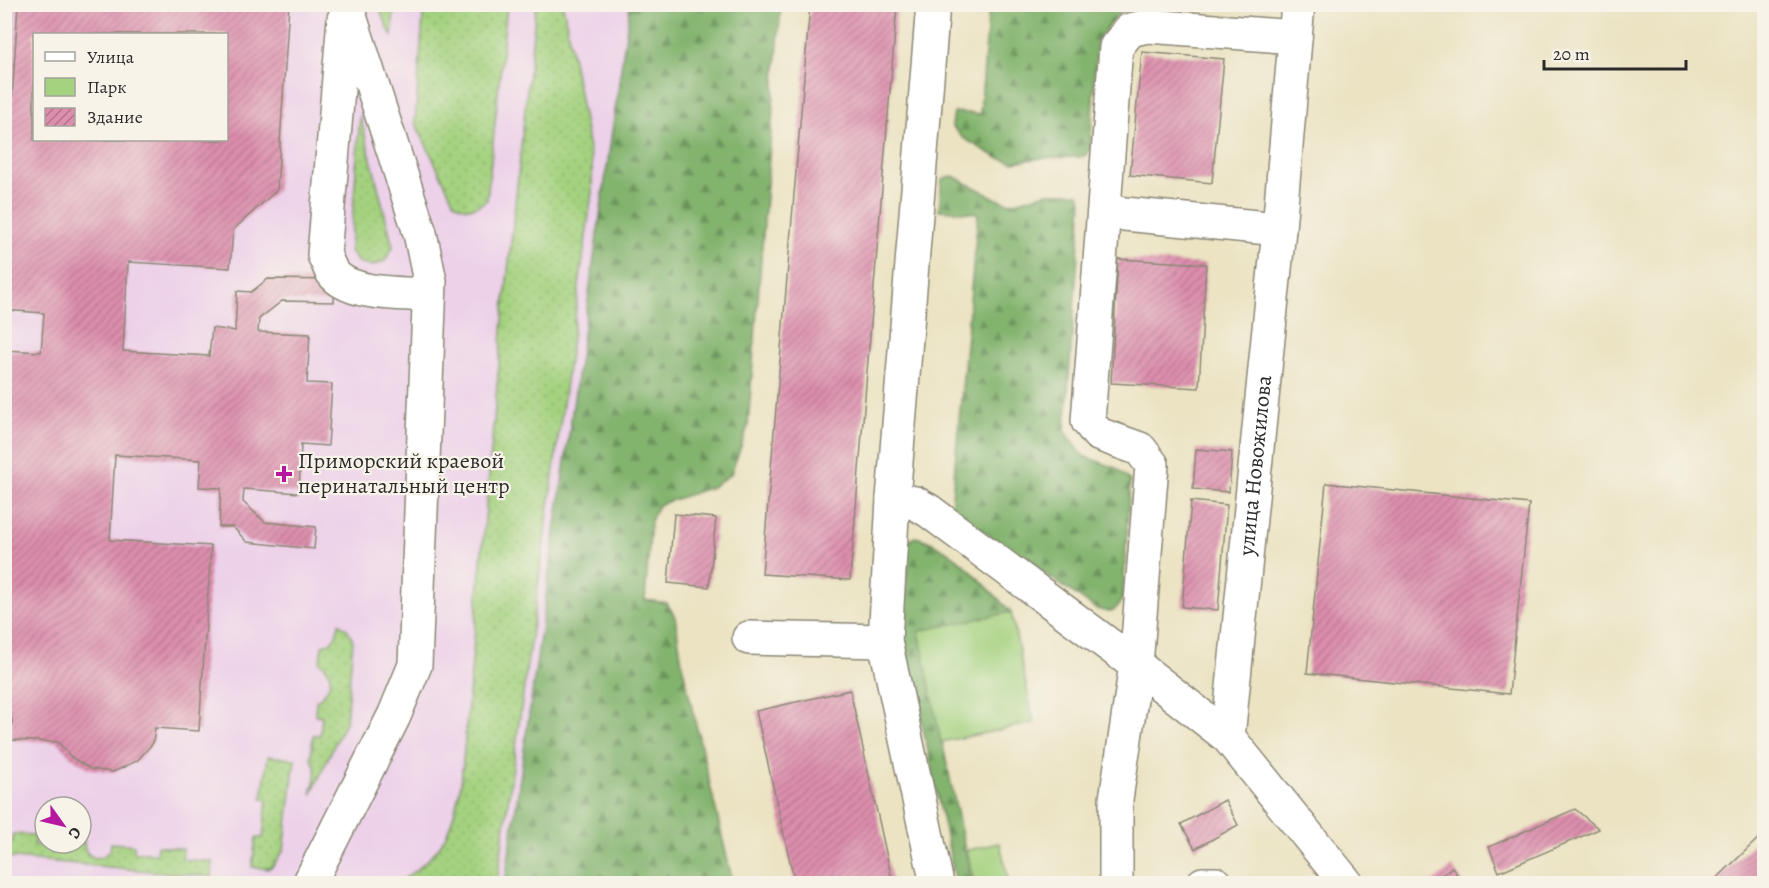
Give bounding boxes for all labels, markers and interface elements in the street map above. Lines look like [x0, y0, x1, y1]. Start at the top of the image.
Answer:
legend [33, 33, 228, 141]
scale bar [1544, 33, 1686, 71]
text: 20 m [1553, 42, 1590, 66]
text: Улица [87, 45, 135, 69]
text: Парк [87, 75, 127, 99]
text: Здание [87, 105, 143, 129]
street label: улица Новожилова [1231, 373, 1279, 558]
place label: Приморский краевой перинатальный центр [298, 446, 510, 501]
marker: Приморский краевой перинатальный центр [275, 465, 293, 483]
north arrow [33, 795, 93, 855]
text: С [63, 823, 86, 843]

